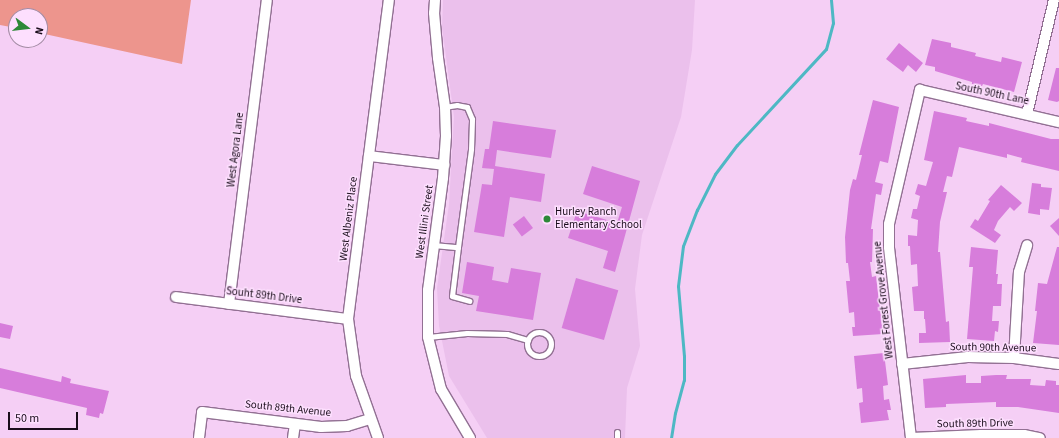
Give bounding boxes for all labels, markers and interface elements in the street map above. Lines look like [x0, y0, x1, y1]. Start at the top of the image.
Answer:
north arrow [8, 8, 48, 48]
text: N [31, 25, 47, 36]
street label: South 90th Lane [954, 80, 1030, 108]
street label: West Agora Lane [225, 112, 247, 188]
street label: West Albeniz Place [337, 176, 361, 262]
street label: West Illini Street [413, 184, 437, 260]
place label: Hurley Ranch Elementary School [555, 206, 642, 232]
marker: Hurley Ranch Elementary School [542, 214, 552, 224]
street label: West Forest Grove Avenue [871, 241, 897, 359]
street label: Souht 89th Drive [225, 285, 303, 307]
street label: South 90th Avenue [950, 341, 1036, 355]
street label: South 89th Avenue [244, 398, 332, 420]
scale bar [10, 404, 80, 430]
text: 50 m [15, 410, 39, 427]
street label: South 89th Drive [937, 417, 1013, 431]

